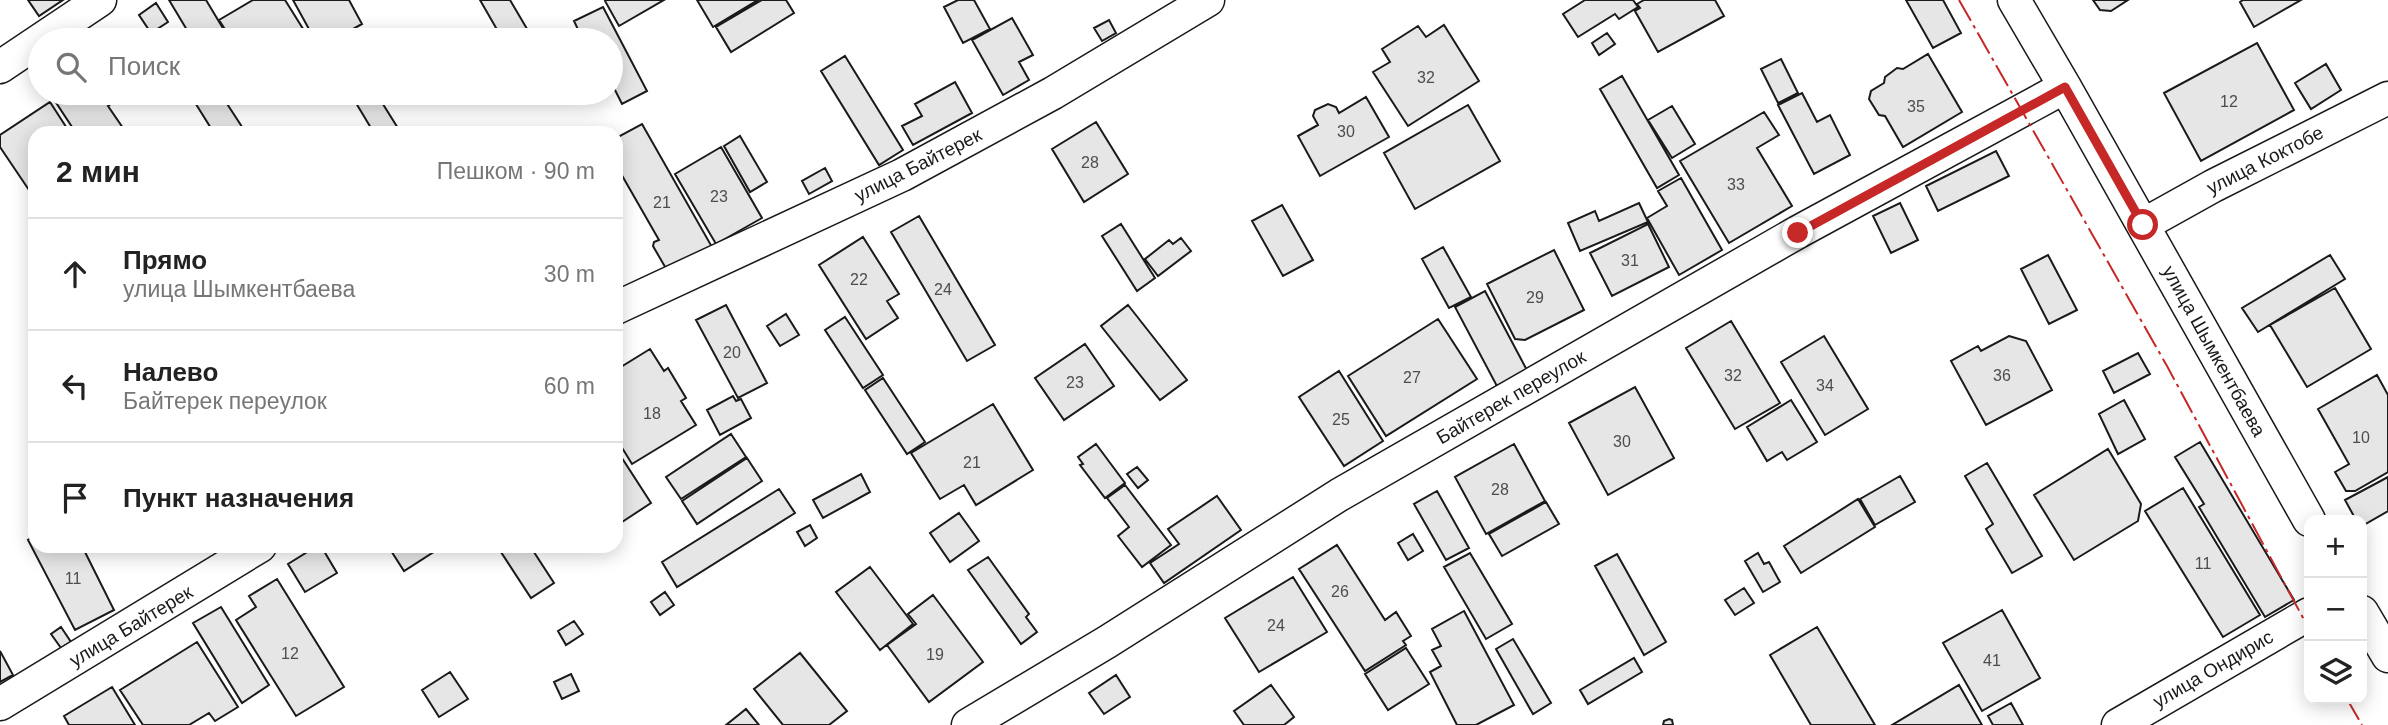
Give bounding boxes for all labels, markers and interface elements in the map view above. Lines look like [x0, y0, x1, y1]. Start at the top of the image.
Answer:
search box [28, 28, 623, 105]
icon: search [52, 48, 90, 86]
text: Поиск [108, 51, 180, 81]
house number: 32 [1417, 69, 1435, 86]
house number: 12 [2220, 93, 2238, 110]
house number: 35 [1907, 98, 1925, 115]
street label: улица Коктобе [2203, 122, 2327, 198]
house number: 30 [1337, 123, 1355, 140]
street label: улица Байтерек [851, 124, 986, 206]
house number: 28 [1081, 154, 1099, 171]
text: 2 мин [56, 155, 140, 188]
text: Пешком · 90 m [437, 158, 595, 184]
house number: 33 [1727, 176, 1745, 193]
house number: 23 [710, 188, 728, 205]
house number: 21 [653, 194, 671, 211]
route start [2127, 209, 2158, 240]
route end [1782, 217, 1813, 248]
text: Прямо [123, 245, 207, 275]
house number: 31 [1621, 252, 1639, 269]
icon: ahead [56, 255, 94, 293]
text: 30 m [544, 261, 595, 287]
street label: улица Шымкентбаева [2158, 262, 2270, 440]
house number: 22 [850, 271, 868, 288]
text: улица Шымкентбаева [123, 276, 355, 302]
house number: 24 [934, 281, 952, 298]
house number: 29 [1526, 289, 1544, 306]
house number: 20 [723, 344, 741, 361]
street label: Байтерек переулок [1433, 345, 1590, 448]
text: Налево [123, 357, 218, 387]
icon: left [56, 367, 94, 405]
house number: 32 [1724, 367, 1742, 384]
house number: 36 [1993, 367, 2011, 384]
house number: 27 [1403, 369, 1421, 386]
text: 60 m [544, 373, 595, 399]
house number: 23 [1066, 374, 1084, 391]
house number: 34 [1816, 377, 1834, 394]
text: Байтерек переулок [123, 388, 327, 414]
house number: 18 [643, 405, 661, 422]
house number: 25 [1332, 411, 1350, 428]
house number: 10 [2352, 429, 2370, 446]
house number: 30 [1613, 433, 1631, 450]
house number: 21 [963, 454, 981, 471]
icon: arrive [56, 479, 94, 517]
house number: 28 [1491, 481, 1509, 498]
text: Пункт назначения [123, 483, 354, 513]
map controls [2304, 515, 2367, 704]
button: + [2304, 515, 2367, 578]
house number: 11 [2195, 555, 2211, 572]
house number: 11 [65, 570, 81, 587]
button: − [2304, 578, 2367, 641]
street label: улица Байтерек [66, 581, 197, 671]
house number: 26 [1331, 583, 1349, 600]
house number: 24 [1267, 617, 1285, 634]
street label: улица Ондирис [2149, 626, 2277, 712]
button: layers [2304, 641, 2367, 704]
house number: 12 [281, 645, 299, 662]
house number: 19 [926, 646, 944, 663]
house number: 41 [1983, 652, 2001, 669]

